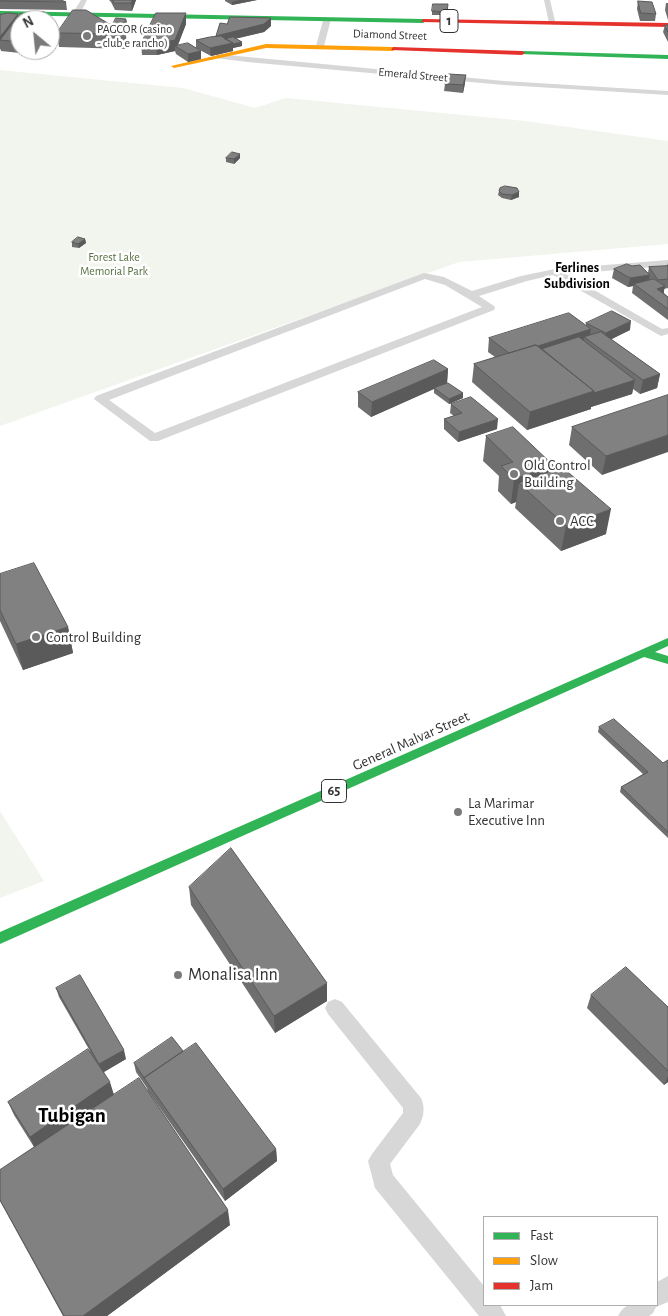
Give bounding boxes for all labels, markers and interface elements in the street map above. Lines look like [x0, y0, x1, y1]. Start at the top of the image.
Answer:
north arrow [10, 10, 60, 60]
road number: 1 [440, 10, 458, 32]
text: N [21, 14, 36, 31]
place label: PAGCOR (casino - club e rancho) [97, 22, 172, 50]
street label: Diamond Street [353, 27, 427, 43]
marker: PAGCOR (casino - club e rancho) [81, 30, 93, 42]
street label: Emerald Street [378, 65, 448, 85]
park label: Forest Lake Memorial Park [80, 250, 148, 278]
district label: Ferlines Subdivision [544, 260, 610, 292]
place label: Old Control Building [524, 456, 591, 491]
marker: Old Control Building [508, 468, 520, 480]
place label: ACC [570, 512, 594, 530]
marker: ACC [554, 515, 566, 527]
place label: Control Building [46, 628, 141, 646]
marker: Control Building [30, 631, 42, 643]
street label: General Malvar Street [350, 707, 472, 775]
road number: 65 [322, 779, 346, 802]
place label: La Marimar Executive Inn [468, 794, 545, 829]
marker: La Marimar Executive Inn [452, 806, 464, 818]
place label: Monalisa Inn [188, 964, 278, 986]
marker: Monalisa Inn [172, 969, 184, 981]
district label: Tubigan [38, 1103, 106, 1129]
legend [483, 1216, 658, 1306]
text: Fast [530, 1228, 553, 1243]
text: Slow [530, 1253, 558, 1268]
text: Jam [530, 1278, 553, 1293]

